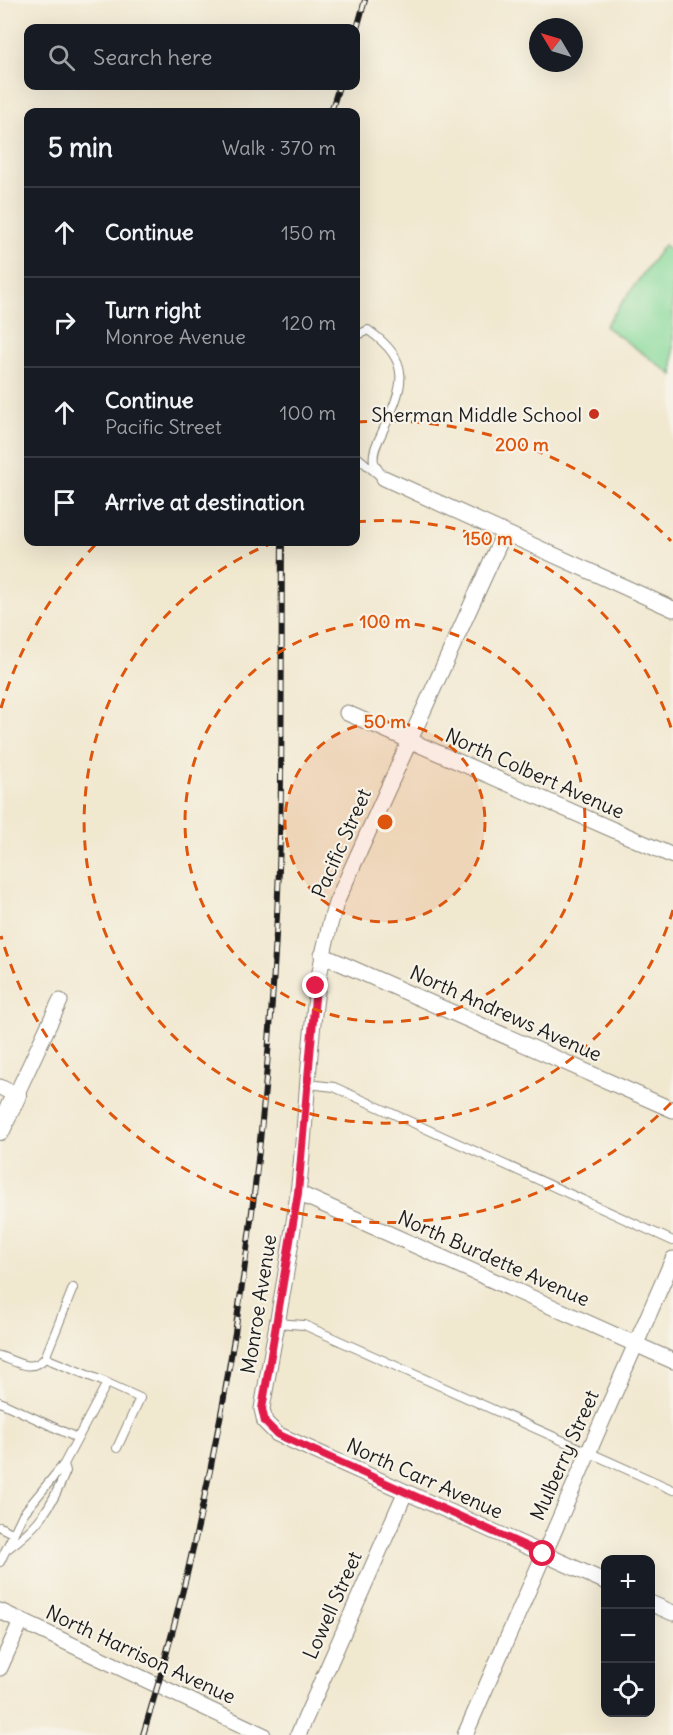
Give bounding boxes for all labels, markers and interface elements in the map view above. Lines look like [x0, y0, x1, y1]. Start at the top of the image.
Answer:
north arrow [529, 18, 583, 72]
search box [24, 24, 360, 90]
icon: search [45, 41, 78, 74]
text: Search here [93, 43, 212, 71]
text: 5 min [48, 131, 113, 164]
text: Walk · 370 m [222, 135, 336, 160]
icon: ahead [48, 216, 81, 249]
text: Continue [105, 218, 194, 246]
text: 150 m [281, 220, 336, 245]
text: Turn right [105, 296, 201, 324]
icon: right [48, 306, 81, 339]
text: 120 m [282, 310, 336, 335]
text: Monroe Avenue [105, 324, 246, 349]
text: Continue [105, 386, 194, 414]
icon: ahead [48, 396, 81, 429]
text: 100 m [279, 400, 336, 425]
place label: Sherman Middle School [371, 402, 582, 427]
marker: Sherman Middle School [587, 407, 601, 421]
text: Pacific Street [105, 414, 222, 439]
text: 200 m [495, 433, 549, 456]
icon: arrive [48, 486, 81, 519]
text: Arrive at destination [105, 488, 305, 516]
text: 150 m [463, 527, 513, 550]
text: 100 m [360, 610, 411, 633]
text: 50 m [364, 710, 406, 733]
street label: North Colbert Avenue [442, 722, 628, 824]
street label: Pacific Street [306, 784, 376, 901]
centre of rings [375, 812, 395, 832]
street label: North Andrews Avenue [406, 959, 606, 1067]
route end [302, 972, 328, 998]
street label: North Burdette Avenue [394, 1204, 594, 1312]
street label: Monroe Avenue [235, 1233, 281, 1375]
street label: Mulberry Street [524, 1386, 604, 1524]
street label: North Carr Avenue [343, 1432, 507, 1524]
route start [529, 1540, 555, 1566]
street label: Lowell Street [297, 1547, 367, 1663]
map controls [601, 1555, 655, 1717]
button: + [601, 1555, 655, 1609]
street label: North Harrison Avenue [42, 1599, 240, 1709]
button: − [601, 1609, 655, 1663]
button: locate [601, 1663, 655, 1717]

